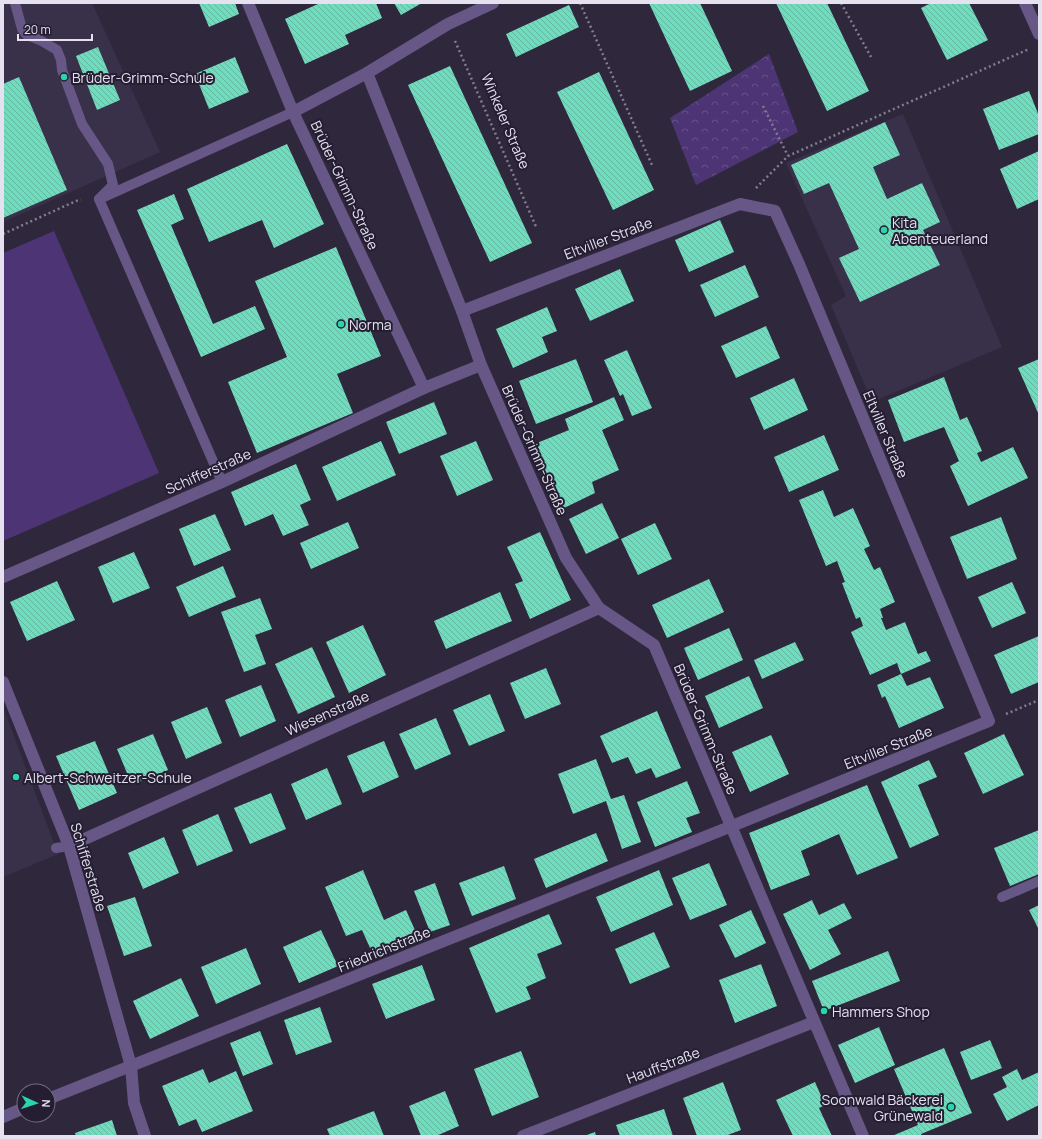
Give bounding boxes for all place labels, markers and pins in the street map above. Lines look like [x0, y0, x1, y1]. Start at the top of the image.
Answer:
place label: Brüder-Grimm-Schule [72, 68, 214, 87]
marker: Brüder-Grimm-Schule [59, 72, 69, 82]
place label: Kita Abenteuerland [892, 213, 988, 248]
marker: Kita Abenteuerland [879, 225, 889, 235]
place label: Norma [349, 315, 392, 334]
marker: Norma [336, 319, 346, 329]
place label: Albert-Schweitzer-Schule [24, 768, 192, 787]
marker: Albert-Schweitzer-Schule [11, 772, 21, 782]
place label: Hammers Shop [832, 1002, 930, 1021]
marker: Hammers Shop [819, 1006, 829, 1016]
place label: Soonwald Bäckerei Grünewald [822, 1090, 943, 1125]
marker: Soonwald Bäckerei Grünewald [946, 1102, 956, 1112]

